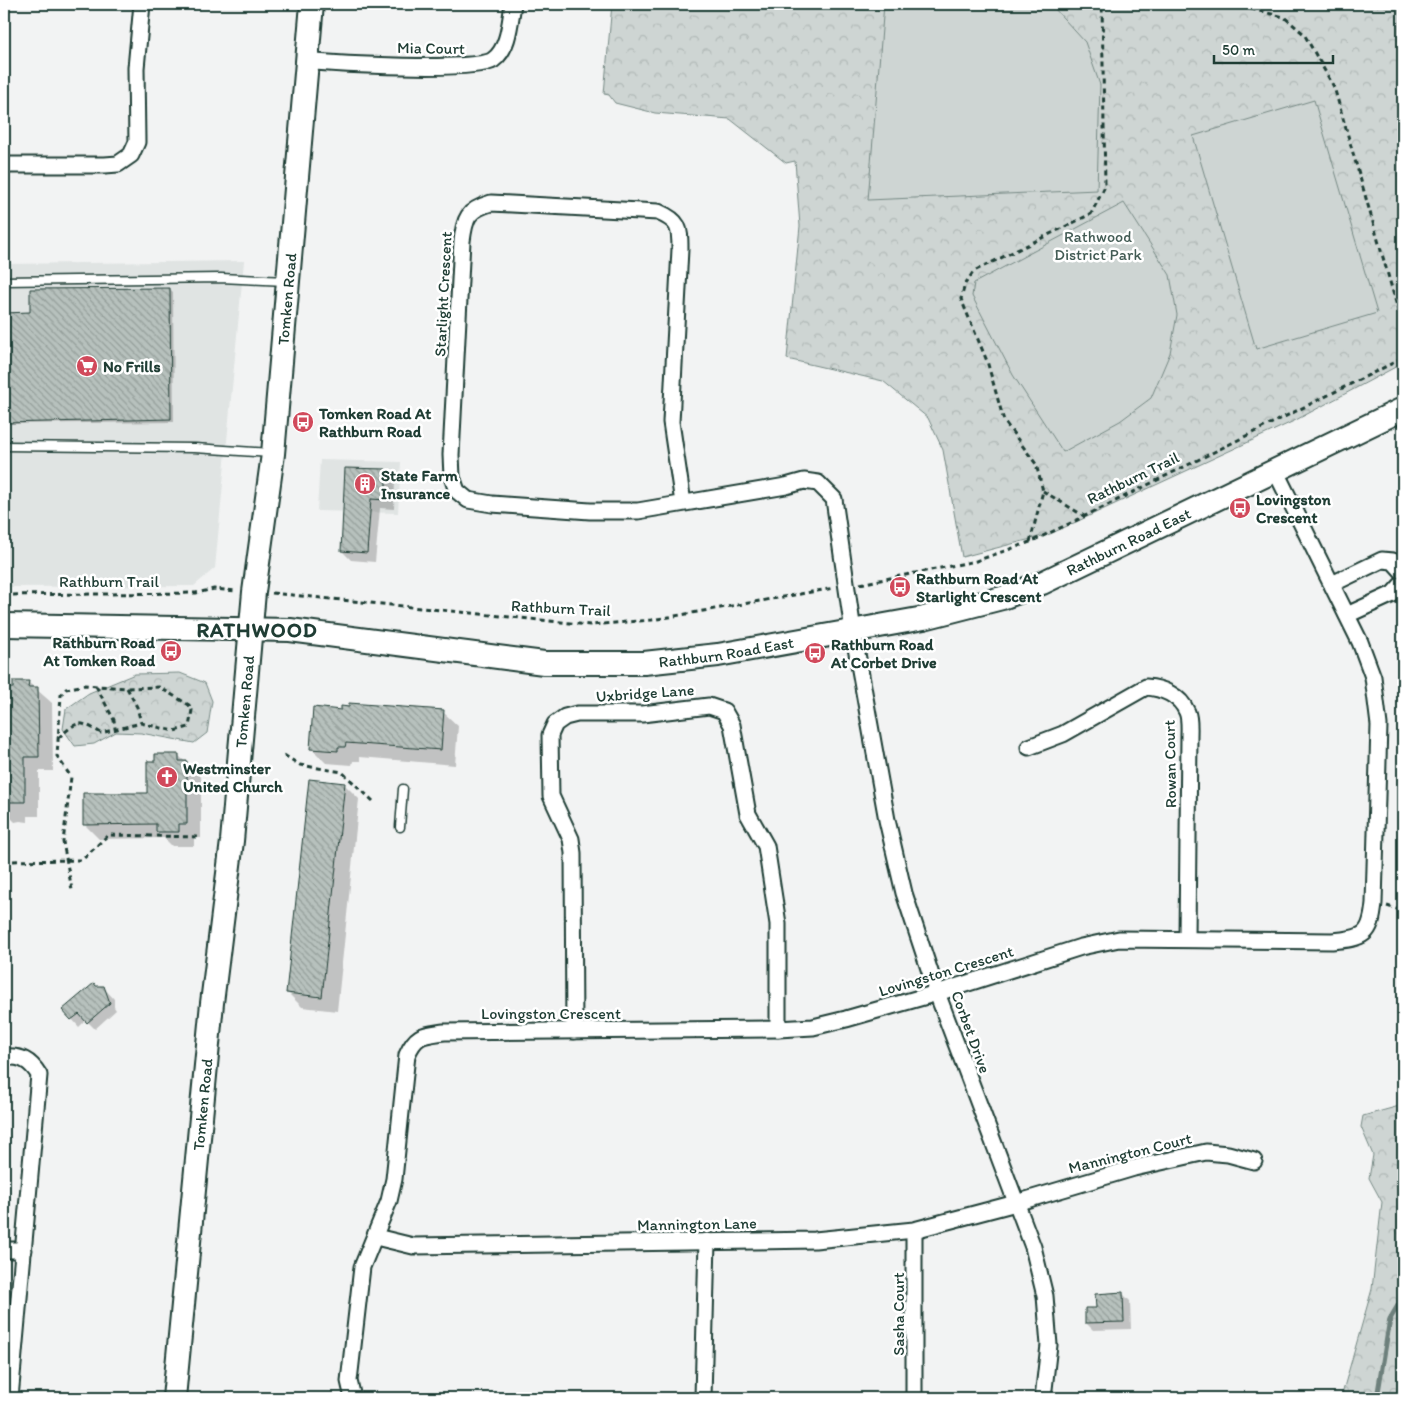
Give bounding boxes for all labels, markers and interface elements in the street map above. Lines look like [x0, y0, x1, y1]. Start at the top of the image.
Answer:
scale bar [1214, 32, 1333, 64]
street label: Mia Court [397, 38, 465, 58]
text: 50 m [1222, 41, 1255, 59]
park label: Rathwood District Park [1054, 227, 1142, 264]
street label: Starlight Crescent [430, 231, 456, 357]
street label: Tomken Road [273, 252, 300, 346]
supermarket icon: No Frills [75, 354, 99, 378]
place label: No Frills [103, 357, 161, 376]
place label: Tomken Road At Rathburn Road [318, 404, 431, 441]
bus stop icon: Tomken Road At Rathburn Road [291, 410, 315, 434]
street label: Rathburn Trail [1084, 447, 1183, 508]
place label: State Farm Insurance [381, 466, 458, 503]
building icon: State Farm Insurance [353, 472, 377, 496]
place label: Lovingston Crescent [1256, 490, 1332, 527]
bus stop icon: Lovingston Crescent [1228, 496, 1252, 520]
street label: Rathburn Road East [1063, 503, 1194, 579]
place label: Rathburn Road At Starlight Crescent [916, 569, 1041, 607]
street label: Rathburn Trail [59, 572, 159, 591]
bus stop icon: Rathburn Road At Starlight Crescent [888, 575, 912, 599]
street label: Rathburn Trail [511, 596, 612, 620]
district label: RATHWOOD [196, 617, 318, 642]
street label: Rathburn Road East [658, 632, 795, 671]
place label: Rathburn Road At Tomken Road [42, 633, 155, 670]
place label: Rathburn Road At Corbet Drive [830, 635, 937, 672]
bus stop icon: Rathburn Road At Tomken Road [159, 639, 183, 663]
bus stop icon: Rathburn Road At Corbet Drive [803, 641, 827, 665]
street label: Tomken Road [231, 655, 258, 749]
street label: Uxbridge Lane [595, 680, 695, 706]
street label: Rowan Court [1160, 720, 1180, 808]
place label: Westminster United Church [183, 759, 283, 796]
church icon: Westminster United Church [155, 765, 179, 789]
street label: Lovingston Crescent [876, 941, 1016, 1001]
street label: Corbet Drive [947, 988, 995, 1076]
street label: Lovingston Crescent [481, 1004, 621, 1023]
street label: Tomken Road [188, 1057, 216, 1151]
street label: Mannington Court [1066, 1129, 1194, 1177]
street label: Mannington Lane [637, 1213, 757, 1235]
street label: Sasha Court [889, 1272, 908, 1356]

